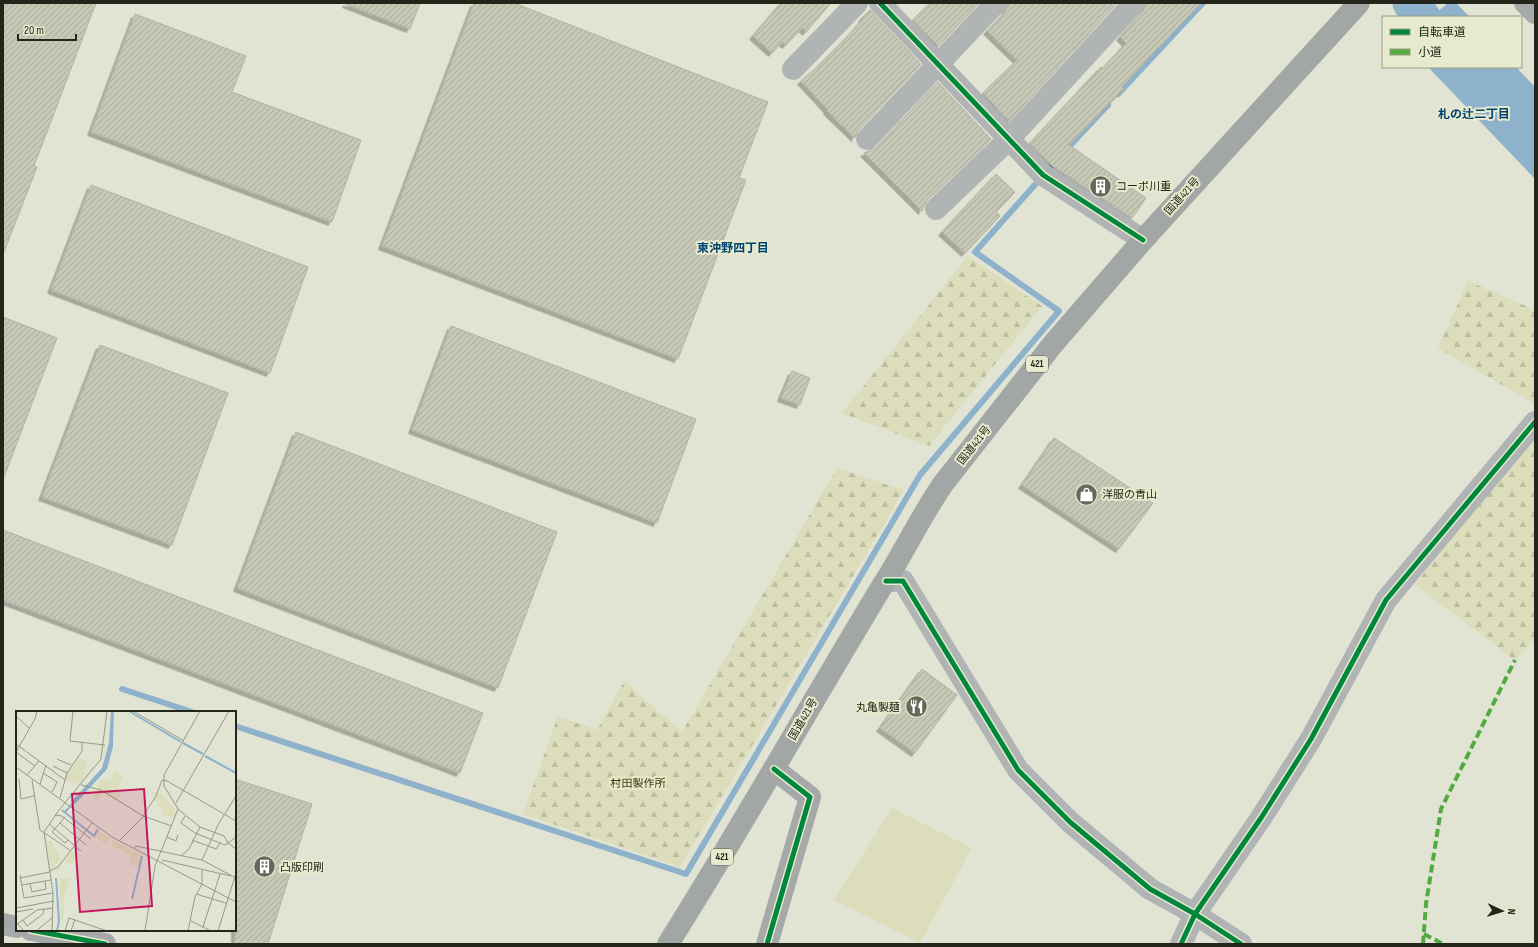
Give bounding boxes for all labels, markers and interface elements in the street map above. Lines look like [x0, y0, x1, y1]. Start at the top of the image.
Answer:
scale bar [18, 16, 76, 42]
legend [1382, 16, 1522, 68]
text: 20 m [24, 23, 44, 38]
text: 自転車道 [1418, 25, 1466, 40]
text: 小道 [1418, 45, 1442, 60]
district label: 札の辻二丁目 [1438, 107, 1510, 122]
building icon: コーポ川重 [1088, 173, 1114, 199]
street label: 国道421号 [1162, 175, 1202, 217]
place label: コーポ川重 [1116, 180, 1171, 193]
district label: 東沖野四丁目 [697, 241, 769, 256]
road number: 421 [1026, 356, 1048, 372]
street label: 国道421号 [955, 423, 993, 467]
shop icon: 洋服の青山 [1074, 481, 1100, 507]
place label: 洋服の青山 [1102, 488, 1157, 501]
restaurant icon: 丸亀製麺 [903, 694, 929, 720]
street label: 国道421号 [786, 696, 820, 742]
place label: 丸亀製麺 [856, 701, 900, 714]
inset map [16, 711, 236, 931]
park label: 村田製作所 [611, 777, 666, 790]
road number: 421 [711, 849, 733, 865]
building icon: 凸版印刷 [251, 854, 277, 880]
place label: 凸版印刷 [280, 861, 324, 874]
north arrow [1482, 891, 1522, 931]
text: N [1505, 908, 1518, 915]

